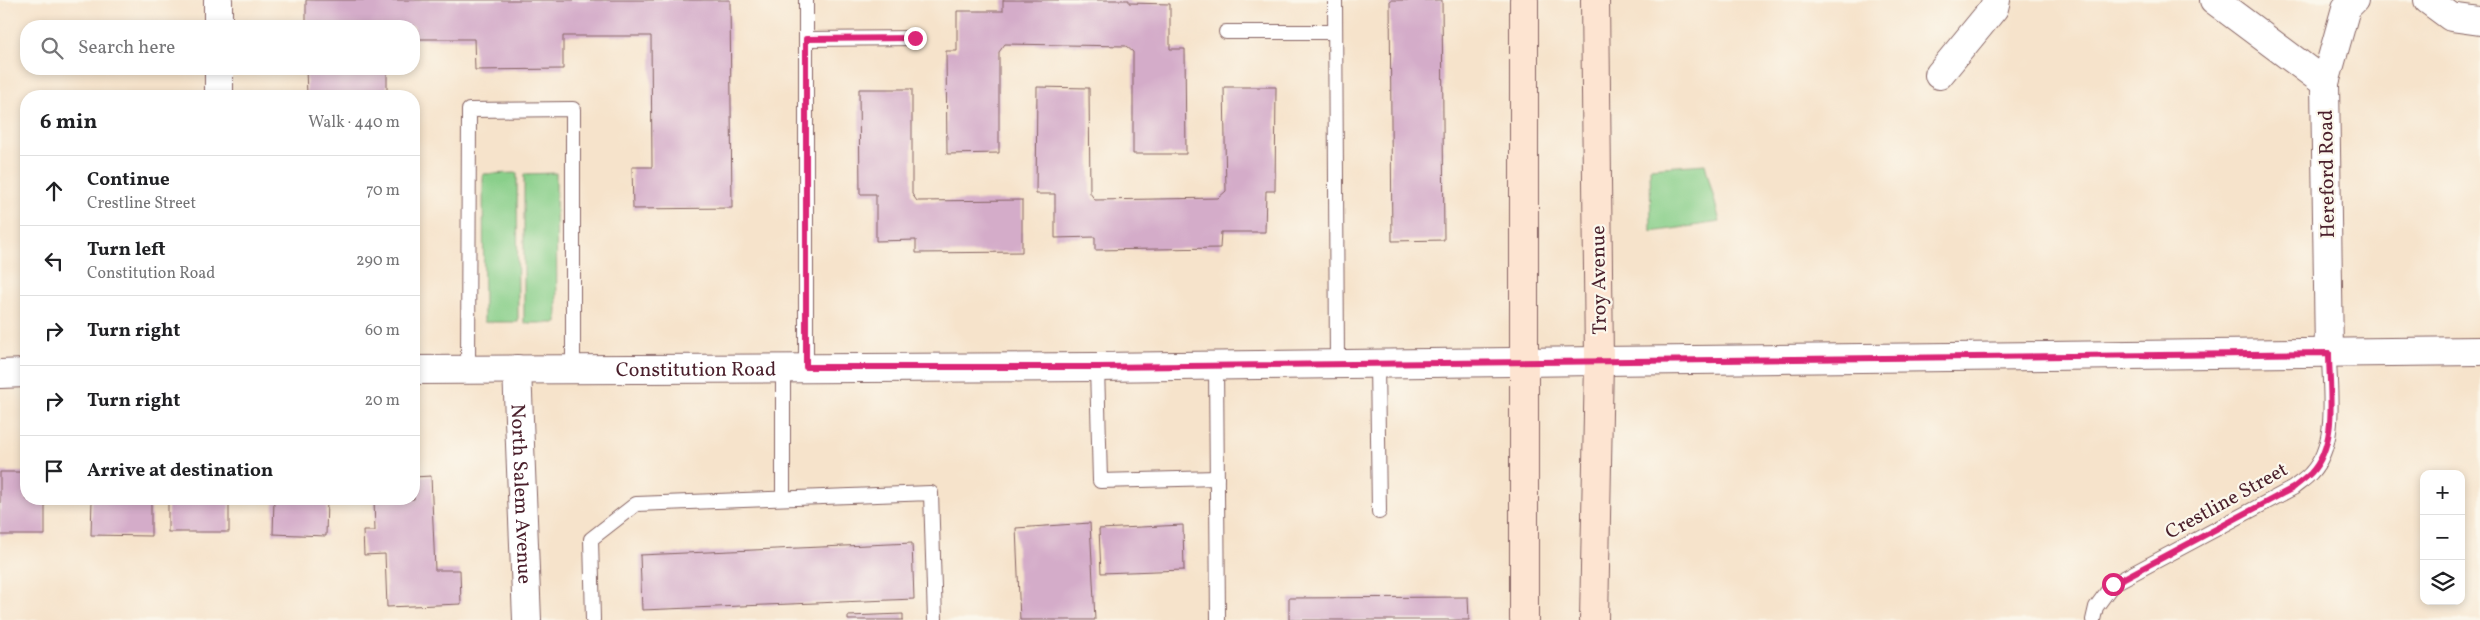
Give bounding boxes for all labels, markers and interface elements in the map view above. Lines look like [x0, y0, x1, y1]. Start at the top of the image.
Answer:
search box [20, 20, 420, 75]
route end [904, 27, 927, 50]
icon: search [38, 34, 66, 62]
text: Search here [78, 35, 175, 61]
text: 6 min [40, 108, 97, 137]
street label: Hereford Road [2313, 109, 2343, 239]
text: Walk · 440 m [308, 112, 400, 134]
text: Continue [87, 167, 170, 193]
icon: ahead [40, 177, 68, 205]
text: 70 m [366, 180, 400, 202]
text: Crestline Street [87, 193, 196, 215]
street label: Troy Avenue [1585, 225, 1615, 335]
text: Turn left [87, 237, 166, 263]
icon: left [40, 247, 68, 275]
text: 290 m [356, 250, 400, 272]
text: Constitution Road [87, 263, 215, 285]
icon: right [40, 317, 68, 345]
text: Turn right [87, 318, 180, 344]
text: 60 m [365, 320, 400, 342]
street label: Constitution Road [616, 356, 776, 385]
icon: right [40, 387, 68, 415]
text: Turn right [87, 388, 180, 414]
text: 20 m [365, 390, 400, 412]
street label: North Salem Avenue [502, 403, 538, 585]
street label: Crestline Street [2161, 456, 2293, 547]
icon: arrive [40, 457, 68, 485]
text: Arrive at destination [87, 458, 273, 484]
map controls [2420, 470, 2465, 605]
button: + [2420, 470, 2465, 515]
button: − [2420, 515, 2465, 560]
button: layers [2420, 560, 2465, 605]
route start [2102, 573, 2125, 596]

